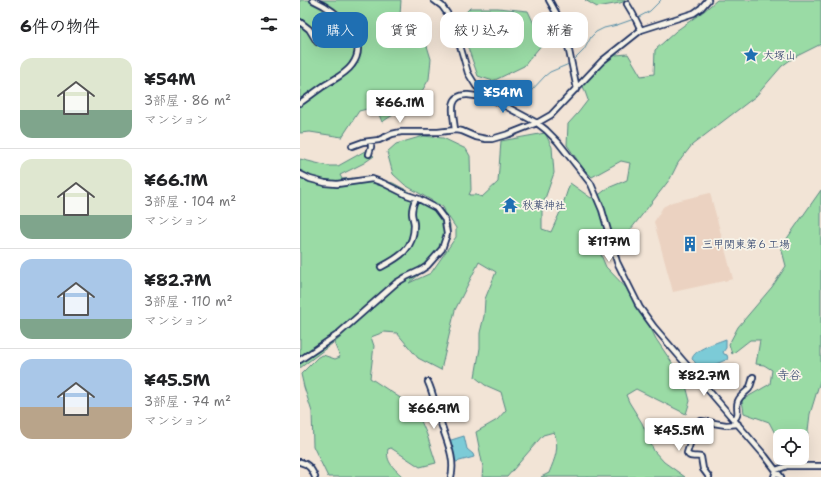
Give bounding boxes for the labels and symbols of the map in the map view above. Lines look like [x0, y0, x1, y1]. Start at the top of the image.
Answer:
place icon: 大塚山 [742, 46, 760, 64]
place label: 大塚山 [763, 48, 796, 63]
pin: ¥54M [479, 80, 527, 114]
pin: ¥66.1M [367, 90, 433, 124]
temple icon: 秋葉神社 [501, 196, 519, 214]
place label: 秋葉神社 [522, 198, 566, 213]
pin: ¥117M [581, 229, 637, 263]
building icon: 三甲関東第６工場 [681, 235, 699, 253]
place label: 三甲関東第６工場 [702, 237, 790, 252]
pin: ¥82.7M [671, 363, 737, 397]
district label: 寺谷 [777, 367, 801, 383]
pin: ¥66.9M [401, 396, 467, 430]
pin: ¥45.5M [646, 418, 712, 452]

